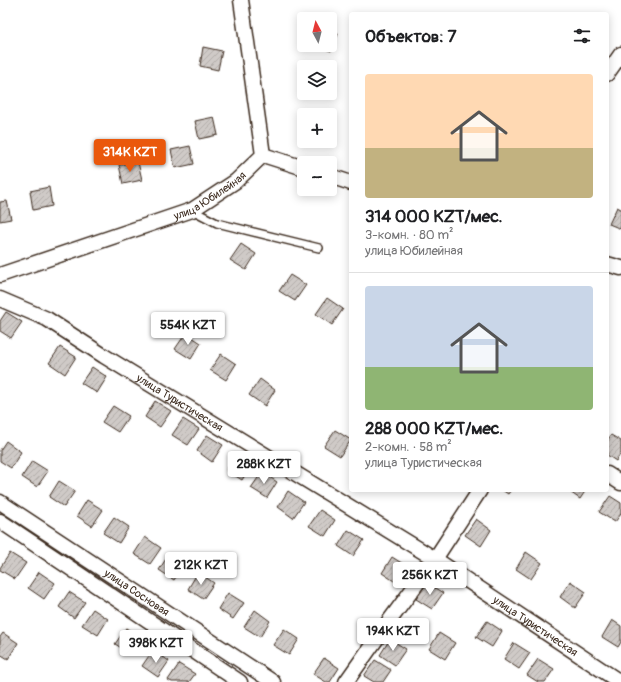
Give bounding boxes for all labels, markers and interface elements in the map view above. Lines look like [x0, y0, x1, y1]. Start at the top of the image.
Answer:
north arrow [297, 12, 337, 52]
map controls [297, 12, 337, 196]
icon: filters [571, 25, 593, 47]
text: Объектов: 7 [365, 26, 456, 47]
button: layers [297, 60, 337, 100]
icon: home [443, 100, 515, 172]
button: + [297, 108, 337, 148]
pin: 314K KZT [89, 139, 171, 173]
text: 314K KZT [103, 144, 157, 160]
button: − [297, 156, 337, 196]
street label: улица Юбилейная [171, 169, 248, 223]
text: 314 000 KZT/мес. [365, 206, 503, 227]
text: 3-комн. · 80 m² [365, 227, 453, 243]
text: улица Юбилейная [365, 243, 463, 259]
pin: 554K KZT [147, 312, 229, 346]
icon: home [443, 312, 515, 384]
text: 554K KZT [160, 317, 216, 333]
street label: улица Туристическая [133, 371, 225, 434]
text: 288 000 KZT/мес. [365, 418, 503, 439]
text: 2-комн. · 58 m² [365, 439, 452, 455]
pin: 288K KZT [223, 451, 305, 485]
text: улица Туристическая [365, 455, 482, 471]
text: 288K KZT [237, 456, 291, 472]
pin: 212K KZT [160, 552, 242, 586]
text: 212K KZT [174, 557, 228, 573]
pin: 256K KZT [389, 562, 471, 596]
street label: улица Сосновая [101, 566, 172, 618]
text: 256K KZT [402, 567, 458, 583]
street label: улица Туристическая [490, 592, 580, 659]
pin: 194K KZT [352, 618, 434, 652]
text: 194K KZT [366, 623, 420, 639]
pin: 398K KZT [115, 630, 197, 664]
text: 398K KZT [128, 635, 184, 651]

